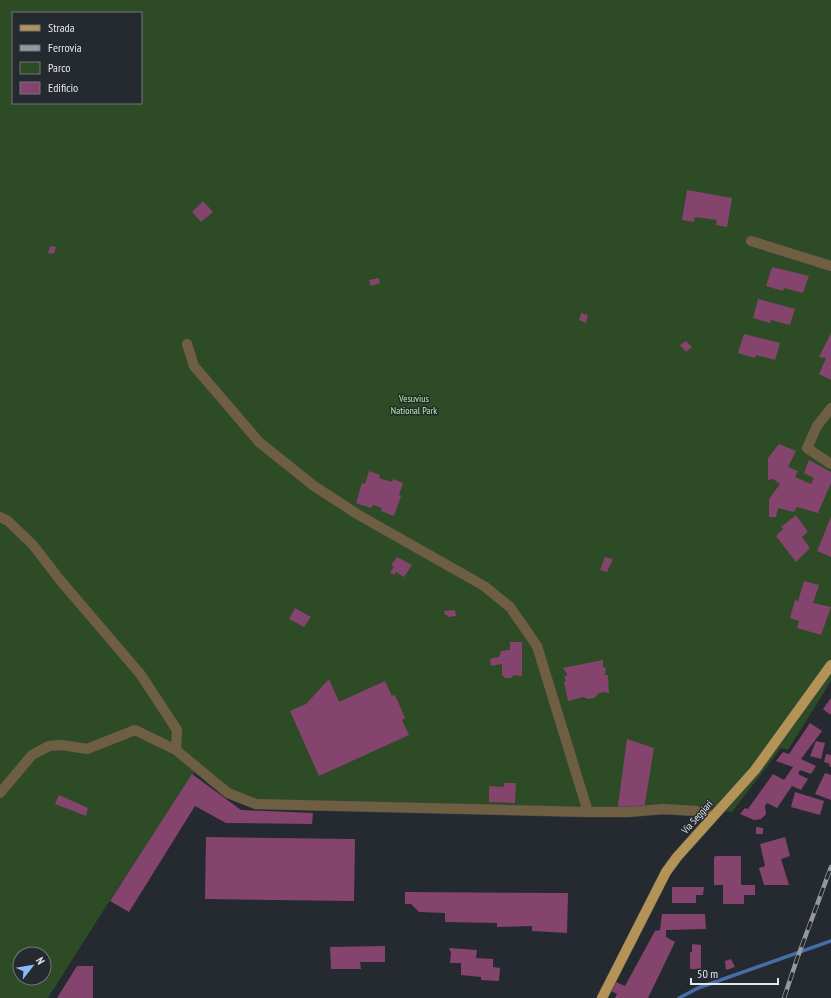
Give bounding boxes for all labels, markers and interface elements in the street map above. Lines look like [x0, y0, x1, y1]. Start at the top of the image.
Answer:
legend [12, 12, 142, 104]
text: Strada [48, 20, 75, 35]
text: Ferrovia [48, 40, 82, 55]
text: Parco [48, 60, 70, 75]
text: Edificio [48, 80, 78, 95]
park label: Vesuvius National Park [391, 392, 437, 417]
street label: Via Seggiari [678, 797, 716, 837]
north arrow [12, 946, 52, 986]
text: N [33, 955, 48, 967]
scale bar [691, 960, 778, 986]
text: 50 m [697, 966, 718, 981]

